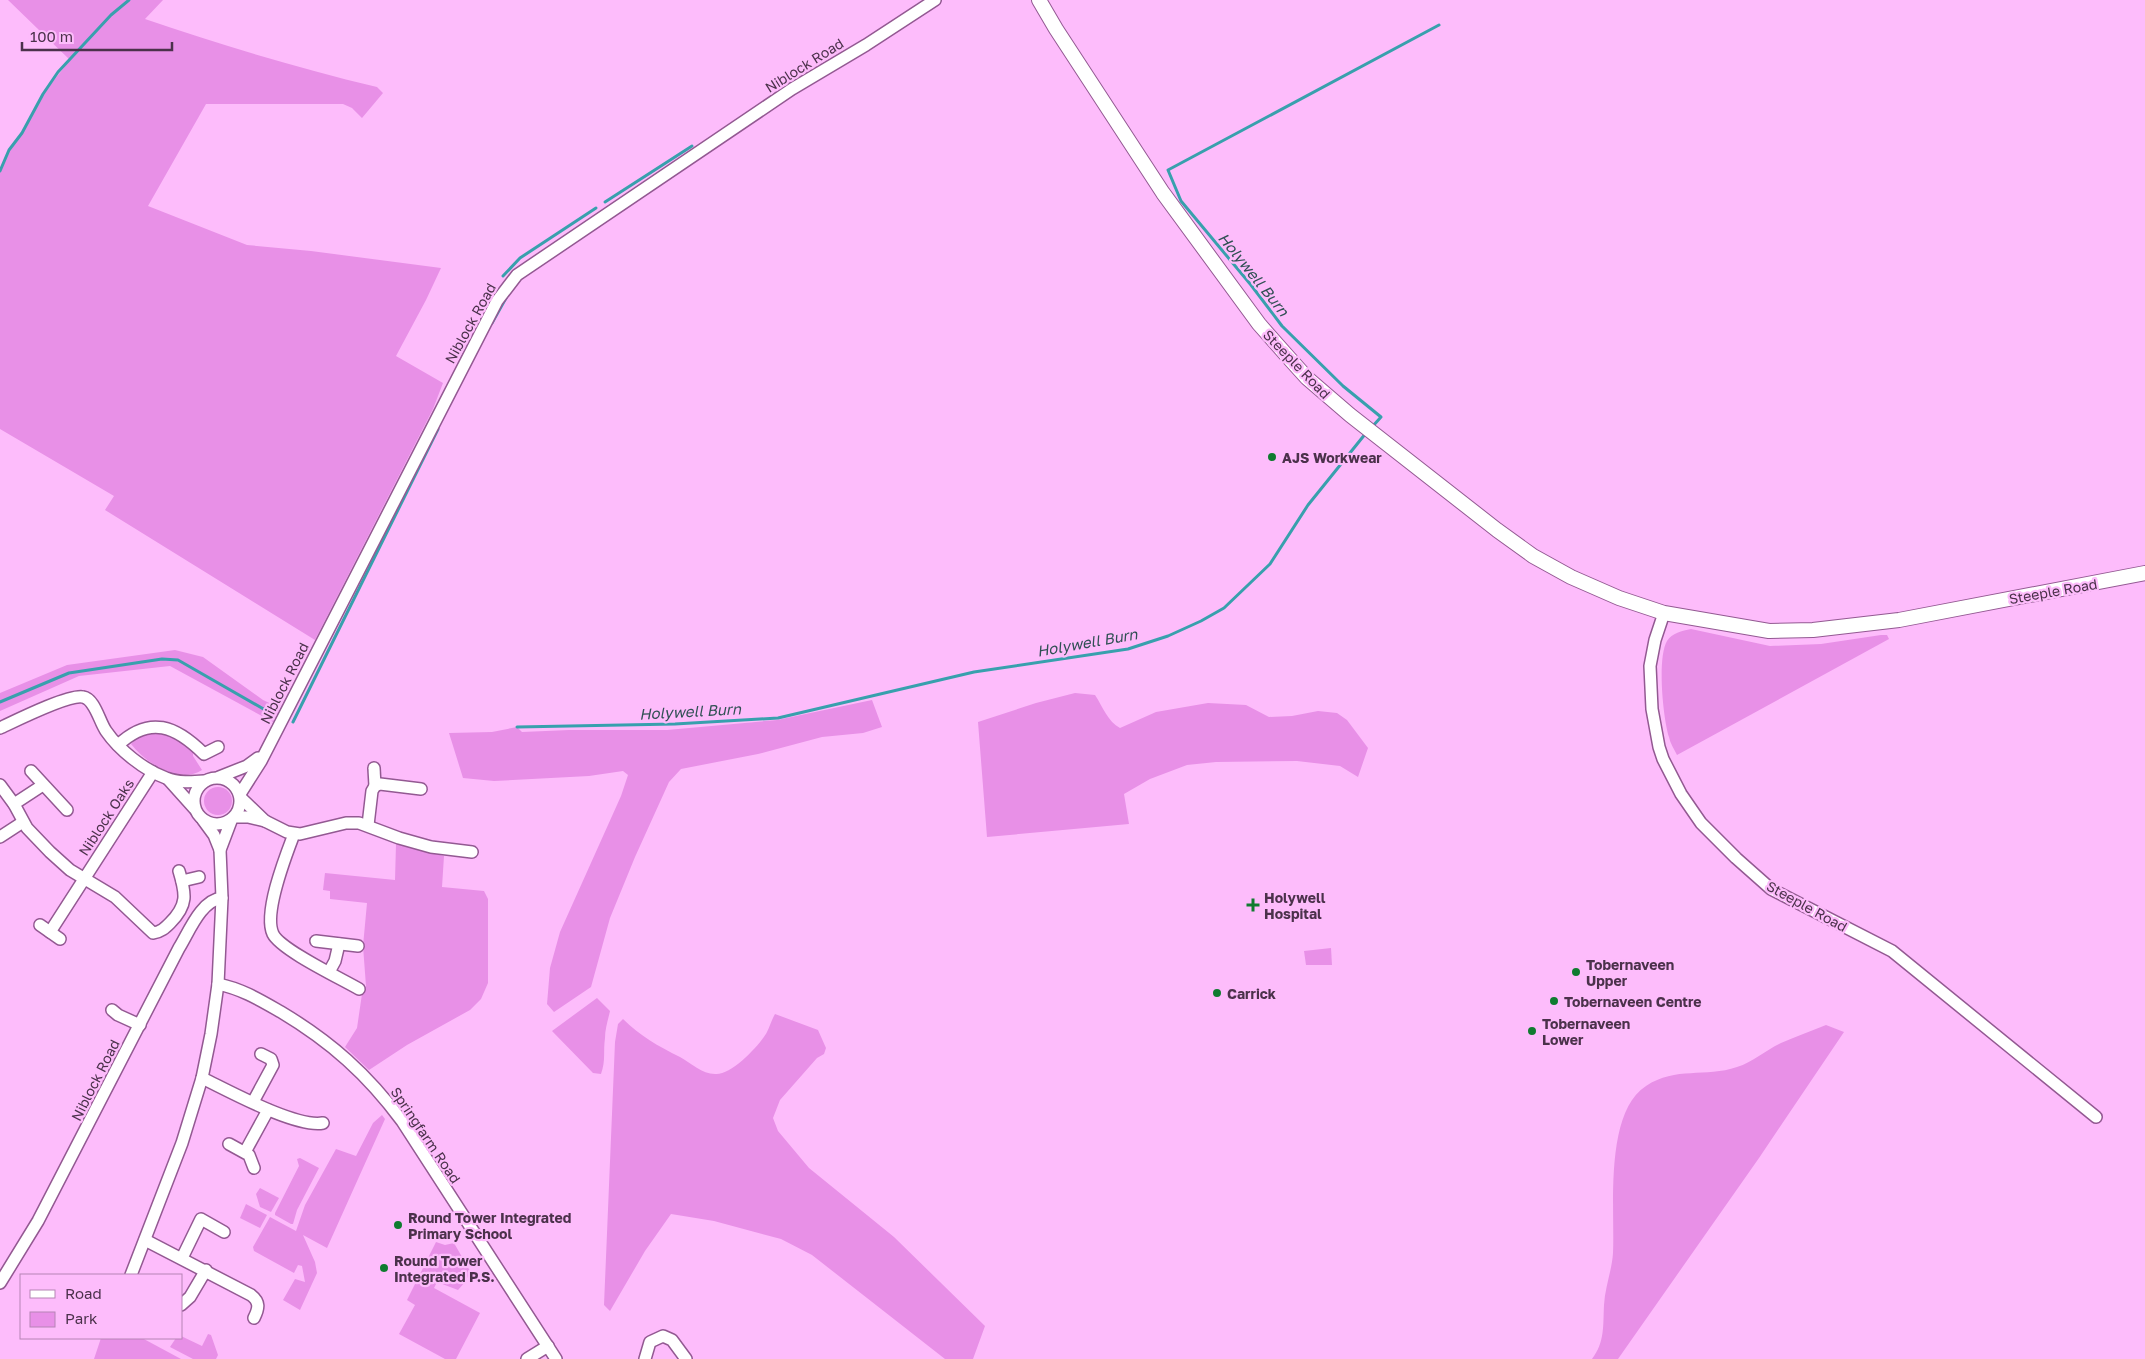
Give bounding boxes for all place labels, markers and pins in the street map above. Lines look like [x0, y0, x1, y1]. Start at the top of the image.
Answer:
place label: AJS Workwear [1282, 449, 1382, 466]
marker: AJS Workwear [1266, 451, 1278, 463]
place label: Holywell Hospital [1264, 889, 1326, 922]
marker: Holywell Hospital [1246, 898, 1260, 912]
place label: Tobernaveen Upper [1586, 956, 1674, 989]
marker: Tobernaveen Upper [1570, 966, 1582, 978]
place label: Carrick [1227, 985, 1276, 1002]
marker: Carrick [1211, 987, 1223, 999]
place label: Tobernaveen Centre [1564, 993, 1701, 1010]
marker: Tobernaveen Centre [1548, 995, 1560, 1007]
place label: Tobernaveen Lower [1542, 1015, 1630, 1048]
marker: Tobernaveen Lower [1526, 1025, 1538, 1037]
place label: Round Tower Integrated Primary School [408, 1209, 571, 1242]
marker: Round Tower Integrated Primary School [392, 1219, 404, 1231]
place label: Round Tower Integrated P.S. [394, 1252, 495, 1285]
marker: Round Tower Integrated P.S. [378, 1262, 390, 1274]

